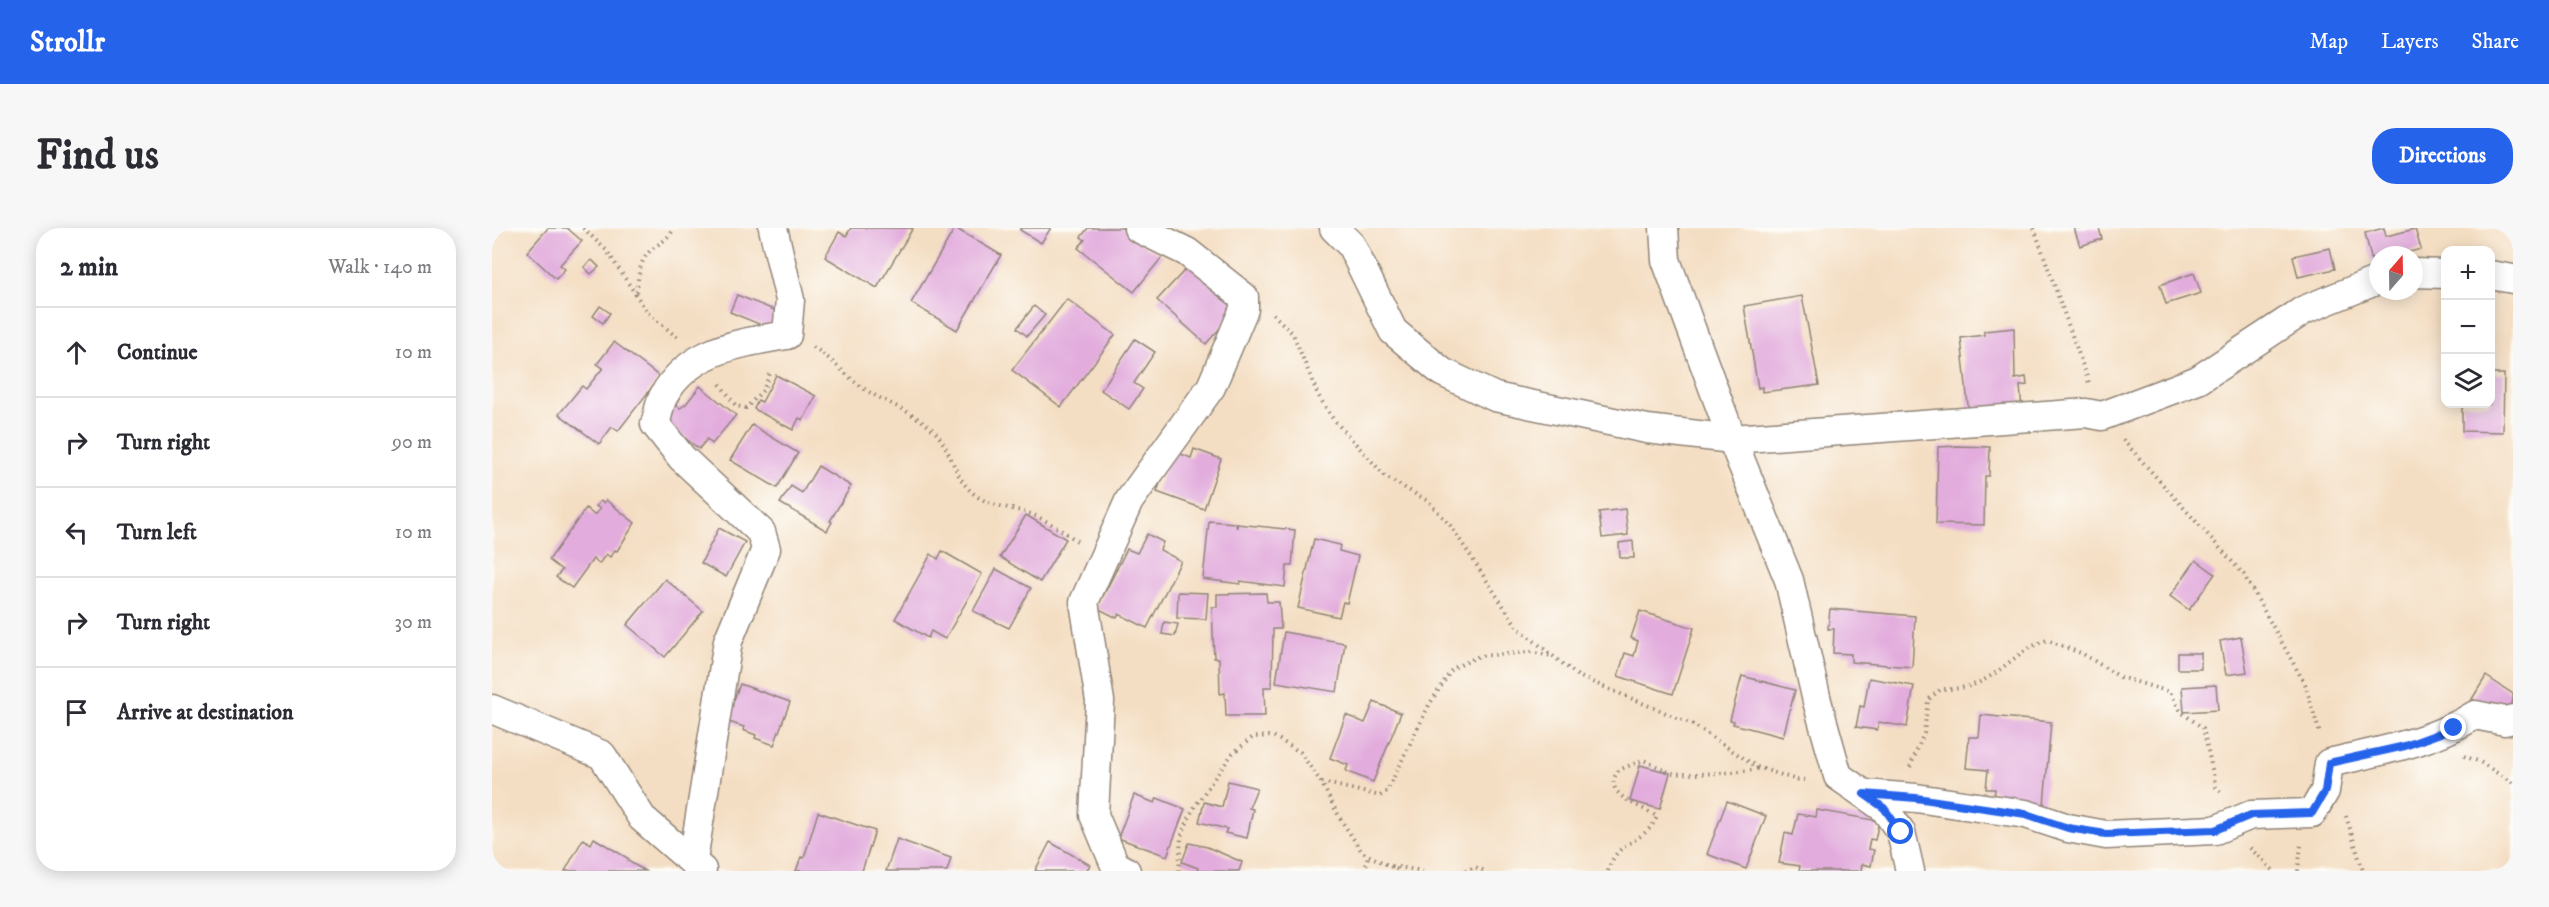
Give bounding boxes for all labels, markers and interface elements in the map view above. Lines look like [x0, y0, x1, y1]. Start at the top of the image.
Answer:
text: Strollr [30, 25, 105, 60]
text: Map [2309, 29, 2348, 55]
text: Layers [2381, 29, 2439, 55]
text: Share [2472, 29, 2519, 55]
button: Directions [2372, 128, 2513, 184]
text: Find us [36, 130, 159, 182]
north arrow [2369, 246, 2423, 300]
map controls [2441, 246, 2495, 408]
button: + [2441, 246, 2495, 300]
text: 2 min [60, 251, 118, 284]
text: Walk · 140 m [328, 255, 432, 280]
button: − [2441, 300, 2495, 354]
icon: ahead [60, 336, 93, 369]
text: Continue [117, 339, 198, 366]
text: 10 m [395, 340, 432, 365]
button: layers [2441, 354, 2495, 408]
icon: right [60, 426, 93, 459]
text: Turn right [117, 429, 210, 456]
text: 90 m [392, 430, 432, 455]
icon: left [60, 516, 93, 549]
text: Turn left [117, 519, 197, 546]
text: 10 m [395, 520, 432, 545]
icon: right [60, 606, 93, 639]
text: Turn right [117, 609, 210, 636]
text: 30 m [394, 610, 432, 635]
icon: arrive [60, 696, 93, 729]
text: Arrive at destination [117, 699, 294, 726]
route end [2440, 714, 2466, 740]
route start [1887, 818, 1913, 844]

